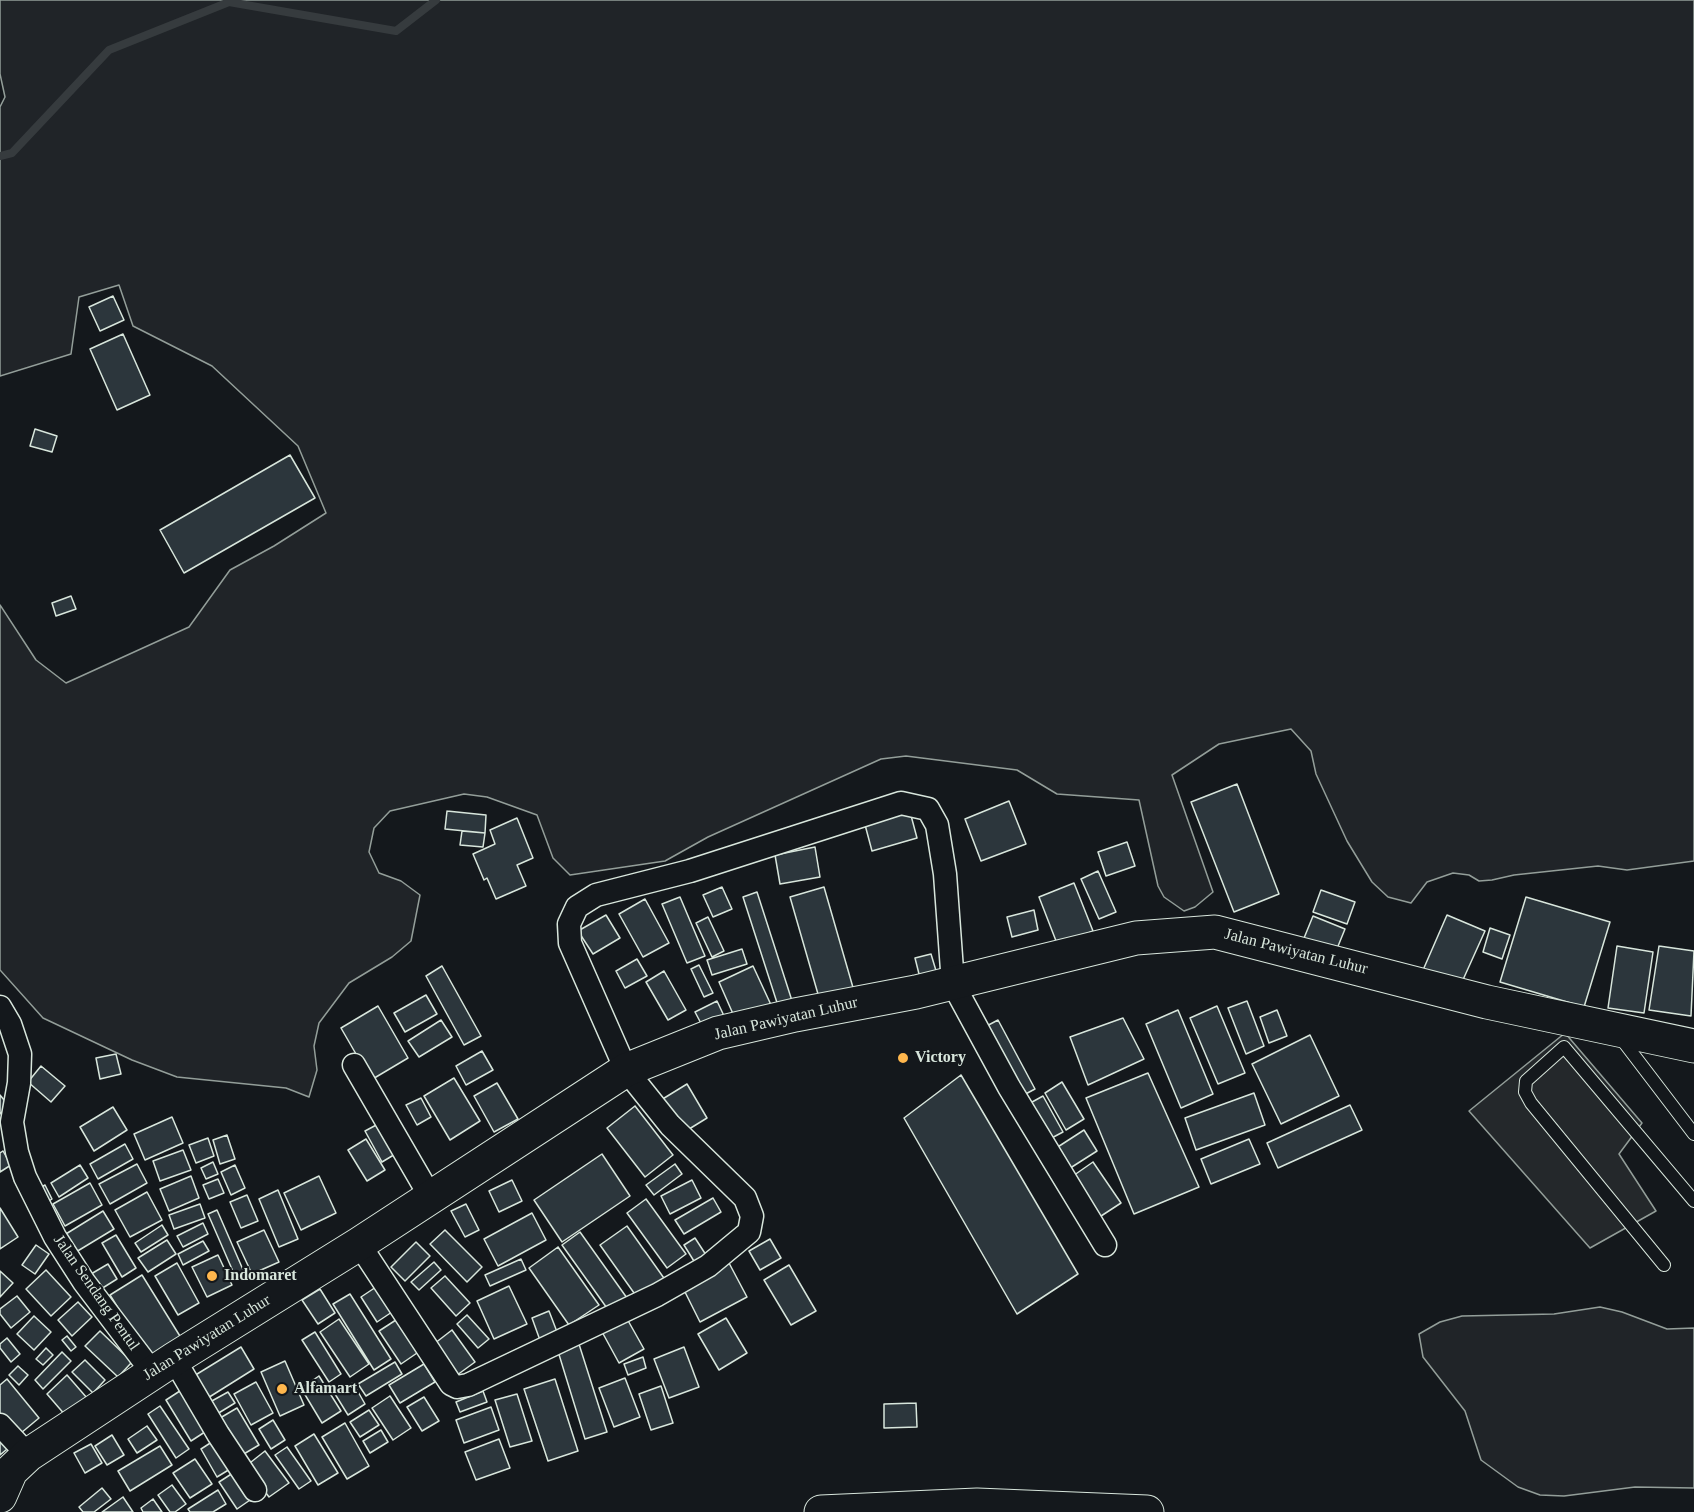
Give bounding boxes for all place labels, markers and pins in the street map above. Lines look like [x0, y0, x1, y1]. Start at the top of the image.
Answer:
place label: Victory [915, 1048, 966, 1068]
marker: Victory [896, 1051, 910, 1065]
place label: Indomaret [224, 1266, 297, 1286]
marker: Indomaret [205, 1269, 219, 1283]
place label: Alfamart [294, 1379, 357, 1399]
marker: Alfamart [275, 1382, 289, 1396]

